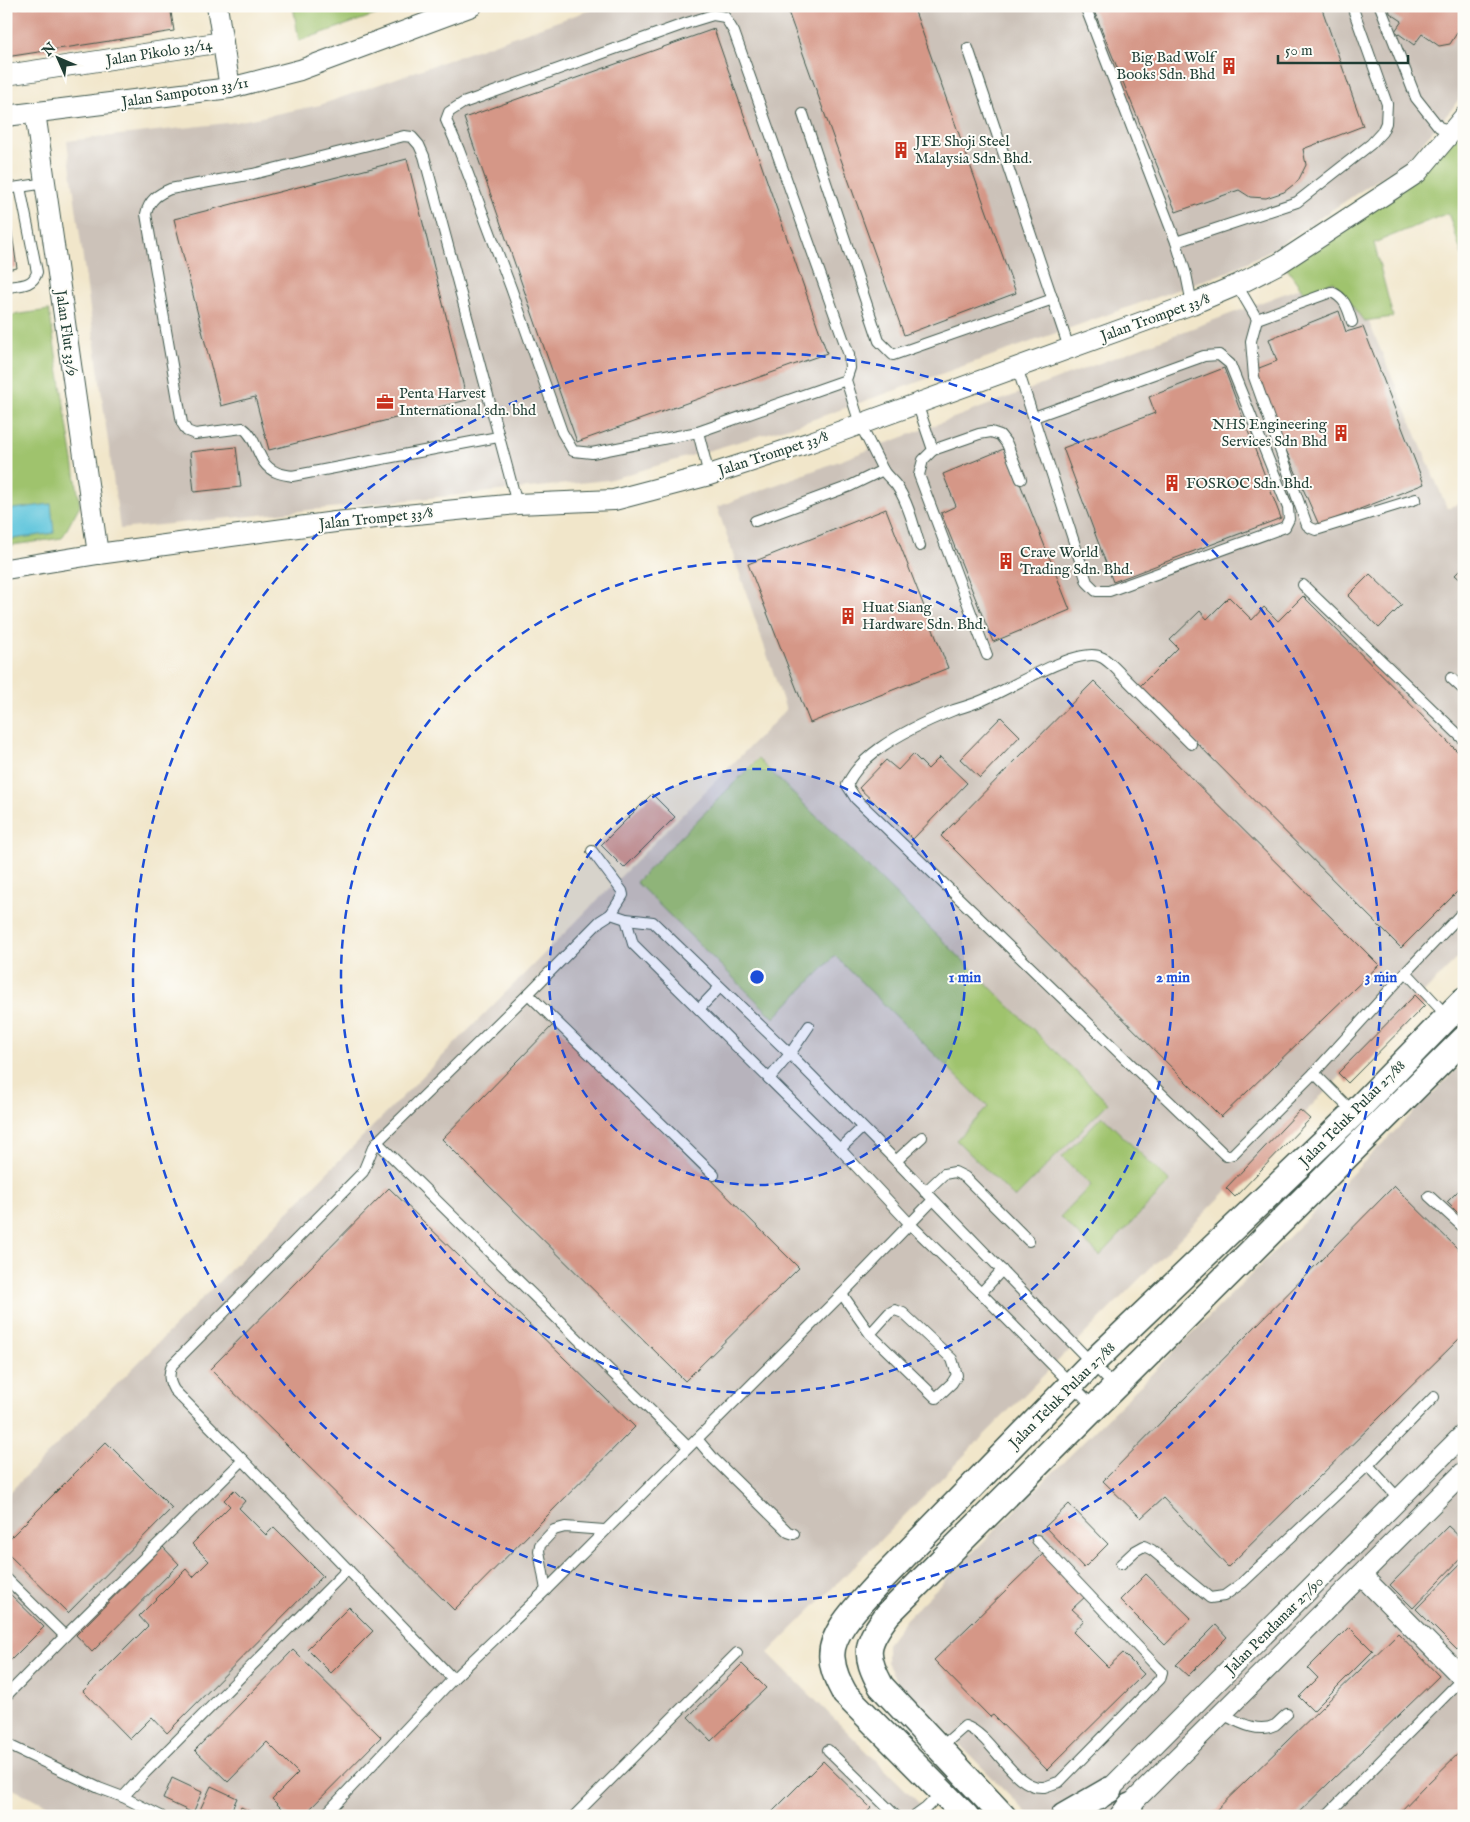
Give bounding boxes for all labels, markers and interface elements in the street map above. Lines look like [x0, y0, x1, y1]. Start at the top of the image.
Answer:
north arrow [32, 32, 82, 82]
scale bar [1278, 32, 1408, 64]
street label: Jalan Pikolo 33/14 [103, 35, 214, 71]
text: N [38, 39, 60, 61]
text: 50 m [1285, 41, 1313, 60]
place label: Big Bad Wolf Books Sdn. Bhd [1116, 48, 1218, 84]
building icon: Big Bad Wolf Books Sdn. Bhd [1219, 56, 1239, 76]
street label: Jalan Sampoton 33/11 [118, 73, 250, 112]
place label: JFE Shoji Steel Malaysia Sdn. Bhd. [913, 132, 1032, 168]
building icon: JFE Shoji Steel Malaysia Sdn. Bhd. [891, 140, 911, 160]
street label: Jalan Flut 33/9 [51, 287, 82, 377]
street label: Jalan Trompet 33/8 [1096, 289, 1212, 347]
place label: Penta Harvest International sdn. bhd [399, 384, 537, 420]
office icon: Penta Harvest International sdn. bhd [375, 392, 395, 412]
place label: NHS Engineering Services Sdn Bhd [1212, 415, 1328, 451]
building icon: NHS Engineering Services Sdn Bhd [1331, 423, 1351, 443]
street label: Jalan Trompet 33/8 [714, 427, 831, 481]
building icon: FOSROC Sdn. Bhd. [1162, 473, 1182, 493]
place label: FOSROC Sdn. Bhd. [1186, 474, 1313, 493]
street label: Jalan Trompet 33/8 [316, 503, 434, 534]
place label: Crave World Trading Sdn. Bhd. [1020, 543, 1133, 579]
building icon: Crave World Trading Sdn. Bhd. [996, 551, 1016, 571]
place label: Huat Siang Hardware Sdn. Bhd. [862, 598, 986, 634]
building icon: Huat Siang Hardware Sdn. Bhd. [838, 606, 858, 626]
centre of rings [748, 968, 766, 986]
text: 1 min [949, 968, 981, 987]
text: 2 min [1156, 968, 1190, 987]
text: 3 min [1365, 968, 1397, 987]
street label: Jalan Teluk Pulau 27/88 [1294, 1056, 1410, 1172]
street label: Jalan Teluk Pulau 27/88 [1004, 1338, 1120, 1454]
street label: Jalan Pendamar 27/90 [1220, 1572, 1328, 1680]

